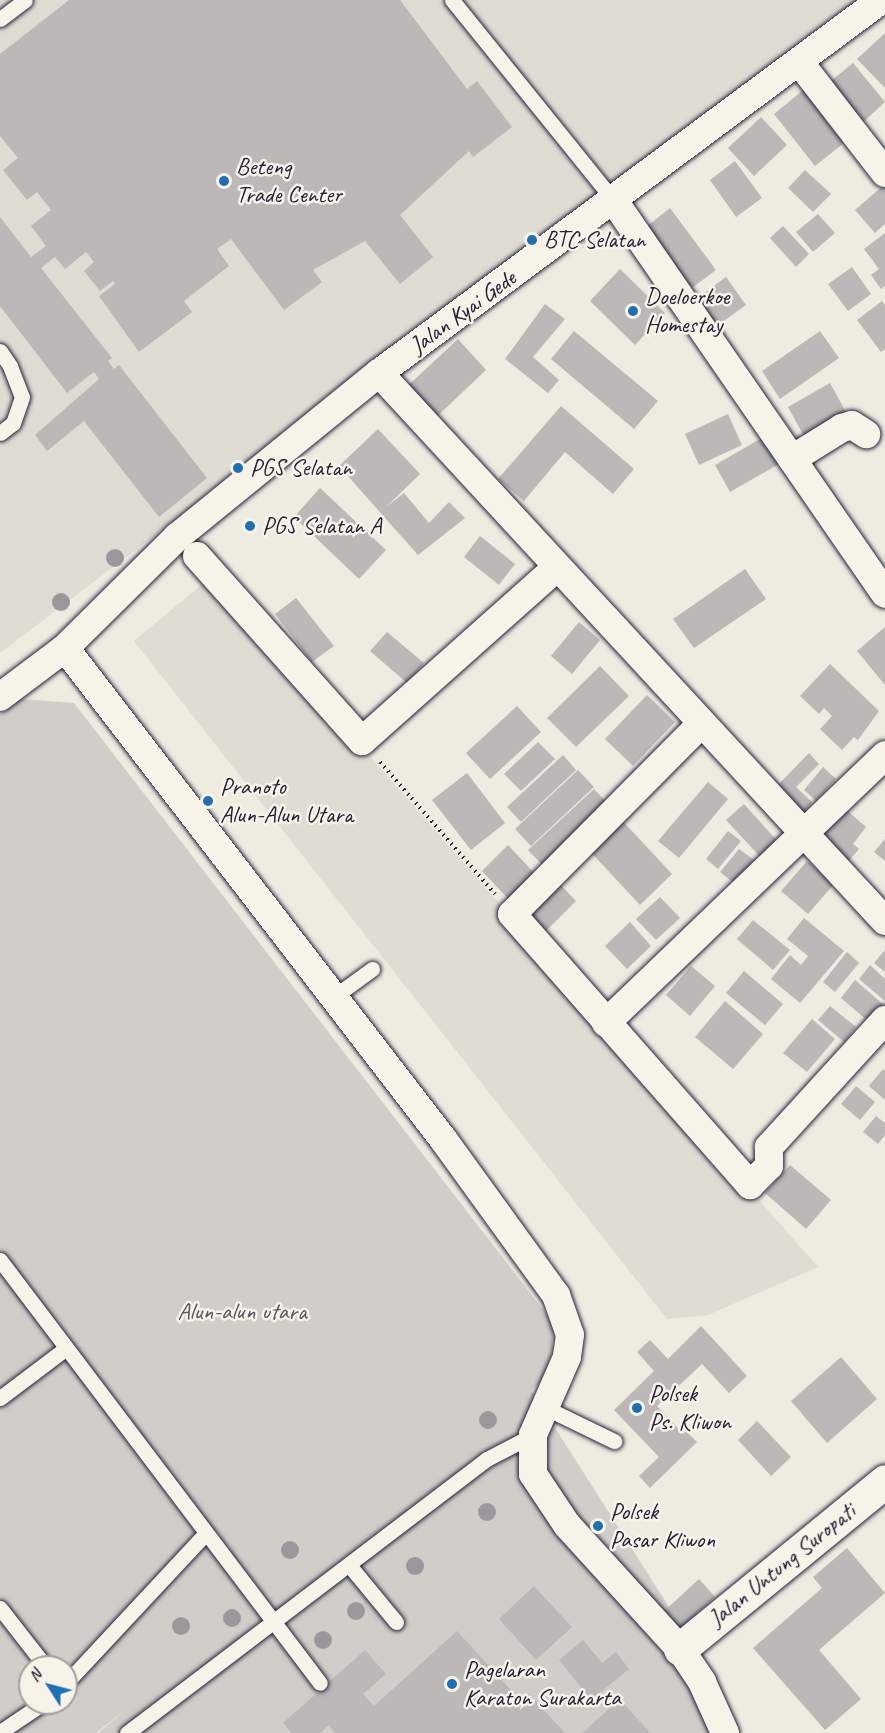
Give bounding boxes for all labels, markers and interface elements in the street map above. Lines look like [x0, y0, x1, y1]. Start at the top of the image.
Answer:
place label: Beteng Trade Center [236, 153, 341, 209]
marker: Beteng Trade Center [217, 174, 231, 188]
place label: BTC Selatan [544, 226, 645, 254]
marker: BTC Selatan [525, 233, 539, 247]
street label: Jalan Kyai Gede [404, 264, 522, 360]
place label: Doeloerkoe Homestay [645, 283, 729, 339]
marker: Doeloerkoe Homestay [626, 304, 640, 318]
place label: PGS Selatan [250, 454, 352, 482]
marker: PGS Selatan [231, 461, 245, 475]
place label: PGS Selatan A [262, 512, 382, 540]
marker: PGS Selatan A [243, 519, 257, 533]
place label: Pranoto Alun-Alun Utara [220, 773, 355, 829]
marker: Pranoto Alun-Alun Utara [201, 794, 215, 808]
park label: Alun-alun utara [178, 1298, 306, 1326]
place label: Polsek Ps. Kliwon [649, 1380, 731, 1436]
marker: Polsek Ps. Kliwon [630, 1401, 644, 1415]
street label: Jalan Untung Suropati [703, 1497, 861, 1633]
place label: Polsek Pasar Kliwon [610, 1498, 715, 1554]
marker: Polsek Pasar Kliwon [591, 1519, 605, 1533]
north arrow [18, 1655, 78, 1715]
place label: Pagelaran Karaton Surakarta [464, 1656, 621, 1712]
text: N [24, 1666, 46, 1685]
marker: Pagelaran Karaton Surakarta [445, 1677, 459, 1691]

